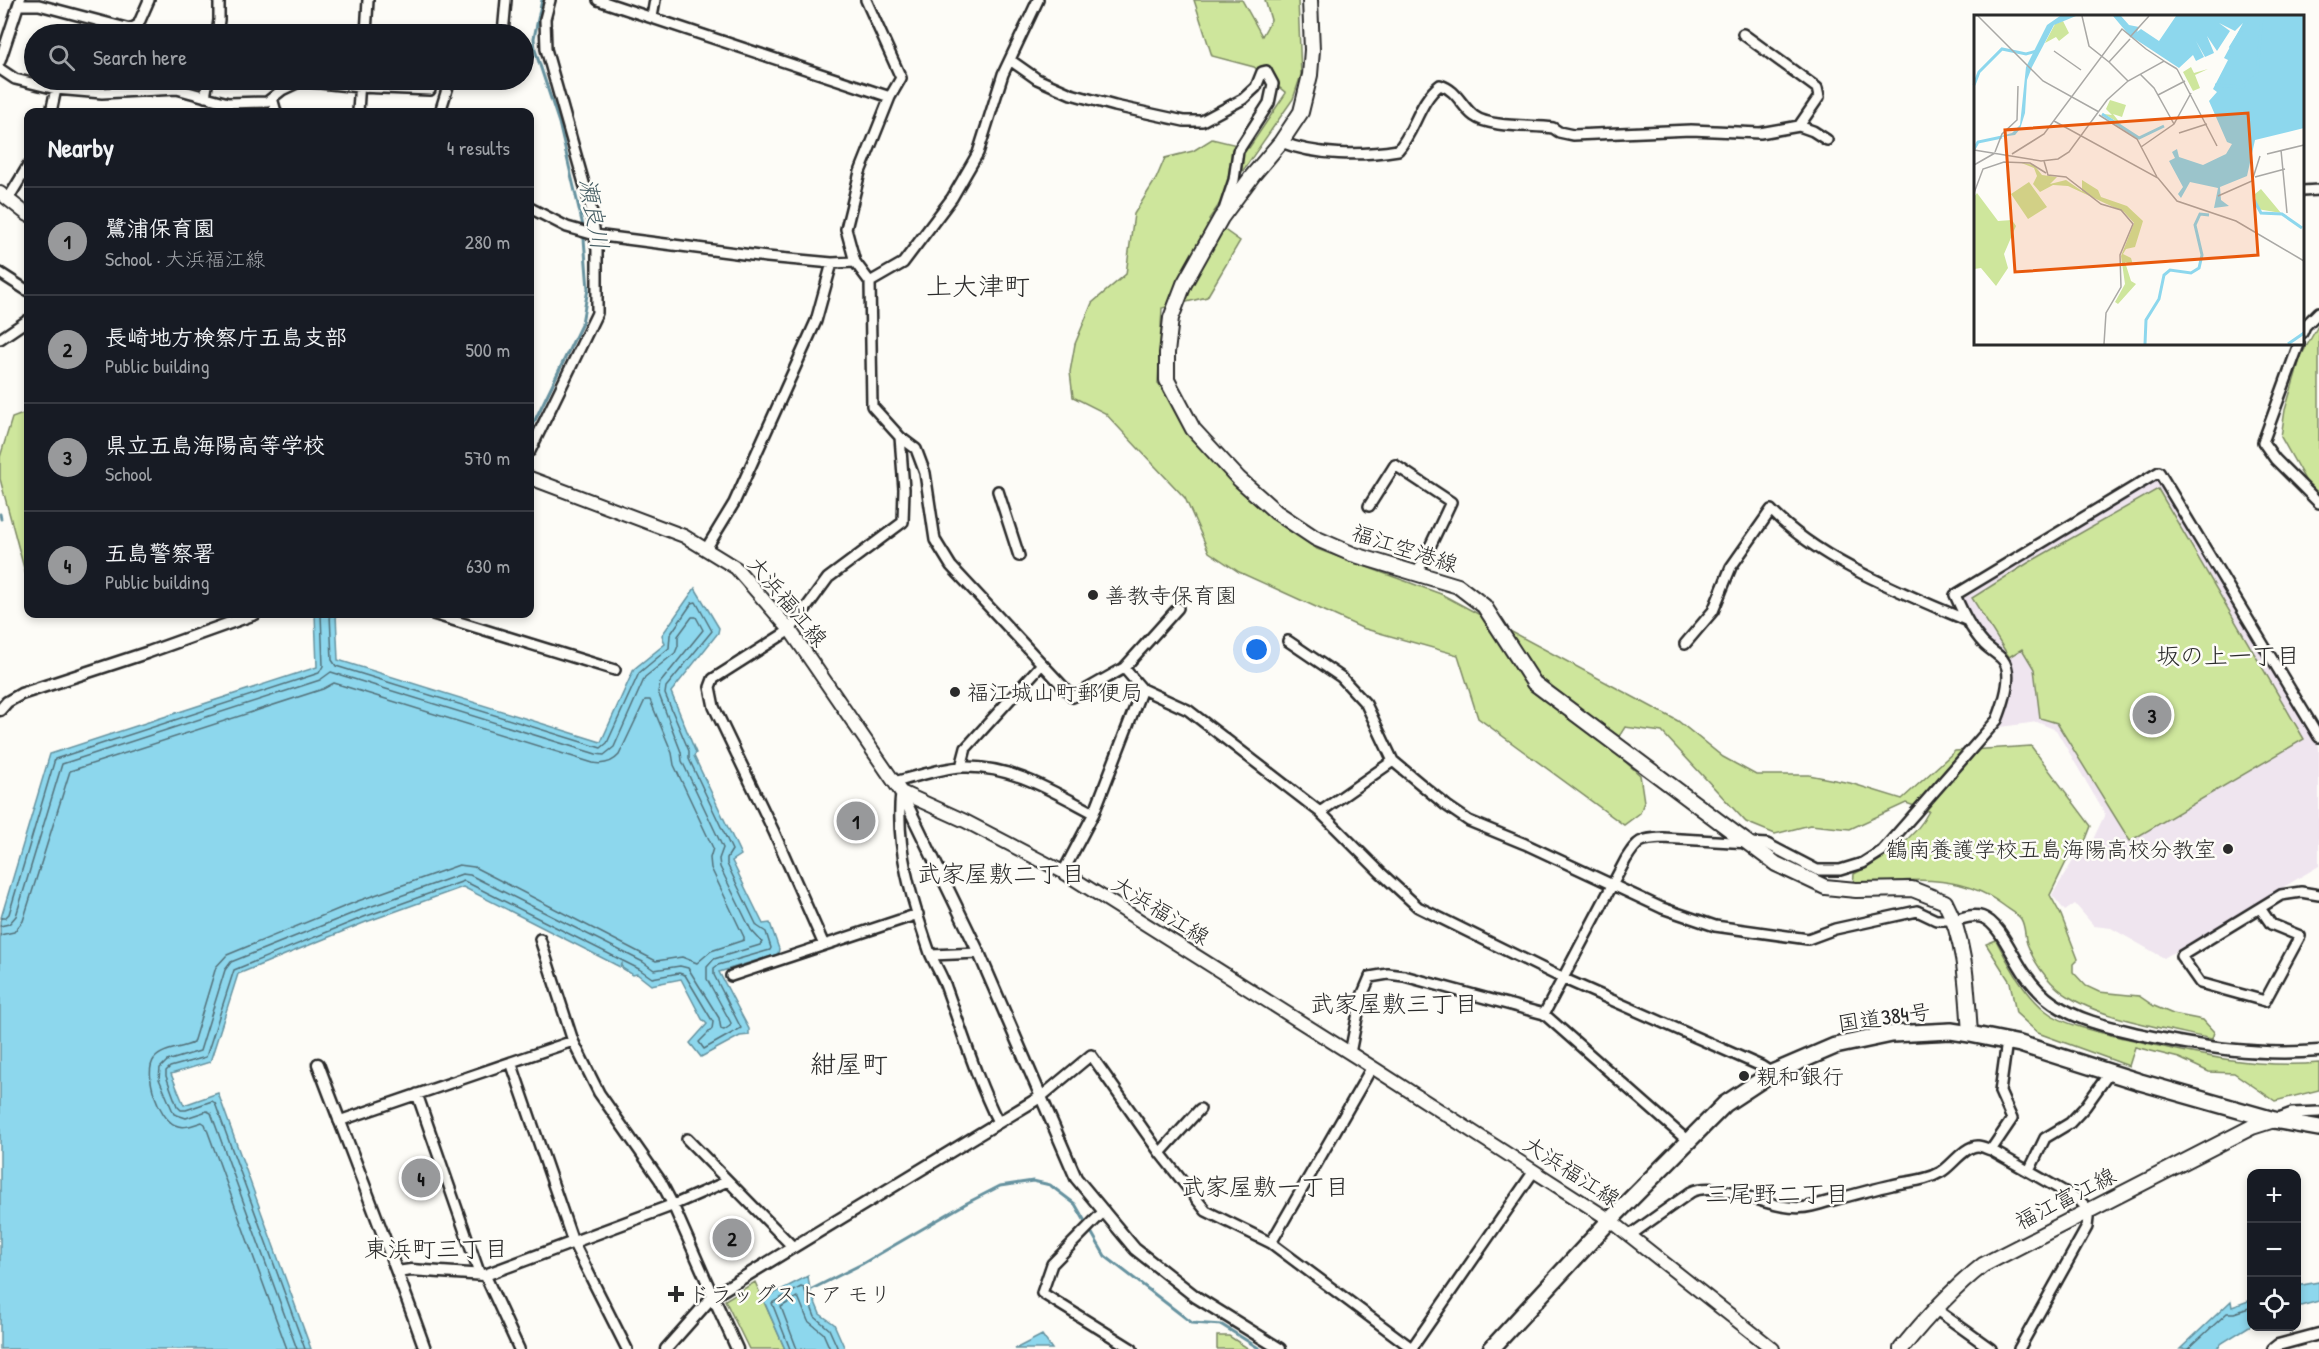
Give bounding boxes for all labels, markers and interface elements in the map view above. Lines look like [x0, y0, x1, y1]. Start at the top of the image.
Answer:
inset map [1974, 15, 2304, 345]
search box [24, 24, 534, 90]
icon: search [45, 41, 78, 74]
text: Search here [93, 42, 187, 72]
text: Nearby [48, 130, 114, 165]
text: 4 results [447, 134, 510, 161]
water label: 瀬良川 [573, 176, 617, 252]
text: 鷺浦保育園 [105, 213, 215, 243]
text: 1 [64, 228, 71, 255]
text: 280 m [465, 228, 510, 255]
text: School · 大浜福江線 [105, 245, 265, 272]
district label: 上大津町 [926, 268, 1030, 303]
text: 長崎地方検察庁五島支部 [105, 322, 347, 352]
text: 2 [63, 336, 72, 363]
text: 500 m [465, 336, 510, 363]
text: Public building [105, 352, 209, 379]
text: 県立五島海陽高等学校 [105, 430, 325, 460]
text: 3 [63, 444, 72, 471]
text: 570 m [464, 444, 510, 471]
text: School [105, 460, 152, 487]
street label: 福江空港線 [1348, 517, 1462, 579]
text: 五島警察署 [105, 538, 215, 568]
street label: 大浜福江線 [741, 549, 835, 653]
text: 4 [64, 552, 71, 579]
text: 630 m [466, 552, 510, 579]
text: Public building [105, 568, 209, 595]
place label: 善教寺保育園 [1105, 580, 1237, 610]
marker: 善教寺保育園 [1086, 588, 1100, 602]
your location [1242, 635, 1271, 664]
district label: 坂の上一丁目 [2156, 639, 2300, 671]
place label: 福江城山町郵便局 [967, 677, 1143, 707]
marker: 福江城山町郵便局 [948, 685, 962, 699]
pin: 3 [2132, 692, 2172, 738]
pin: 1 [836, 798, 876, 844]
place label: 鶴南養護学校五島海陽高校分教室 [1886, 834, 2216, 864]
marker: 鶴南養護学校五島海陽高校分教室 [2221, 842, 2235, 856]
district label: 武家屋敷二丁目 [917, 857, 1085, 889]
street label: 大浜福江線 [1106, 868, 1216, 952]
district label: 武家屋敷三丁目 [1310, 987, 1478, 1019]
street label: 国道384号 [1836, 996, 1932, 1038]
district label: 紺屋町 [810, 1046, 888, 1081]
place label: 親和銀行 [1756, 1061, 1844, 1091]
marker: 親和銀行 [1737, 1069, 1751, 1083]
street label: 大浜福江線 [1518, 1128, 1626, 1214]
pin: 4 [402, 1156, 440, 1200]
street label: 福江富江線 [2009, 1160, 2121, 1236]
map controls [2247, 1169, 2301, 1331]
button: + [2247, 1169, 2301, 1223]
district label: 武家屋敷一丁目 [1181, 1170, 1349, 1202]
district label: 三尾野二丁目 [1705, 1177, 1849, 1209]
pin: 2 [712, 1216, 752, 1260]
button: − [2247, 1223, 2301, 1277]
district label: 東浜町三丁目 [364, 1232, 508, 1264]
button: locate [2247, 1277, 2301, 1331]
place label: ドラッグストア モリ [688, 1279, 892, 1309]
marker: ドラッグストア モリ [669, 1287, 683, 1301]

